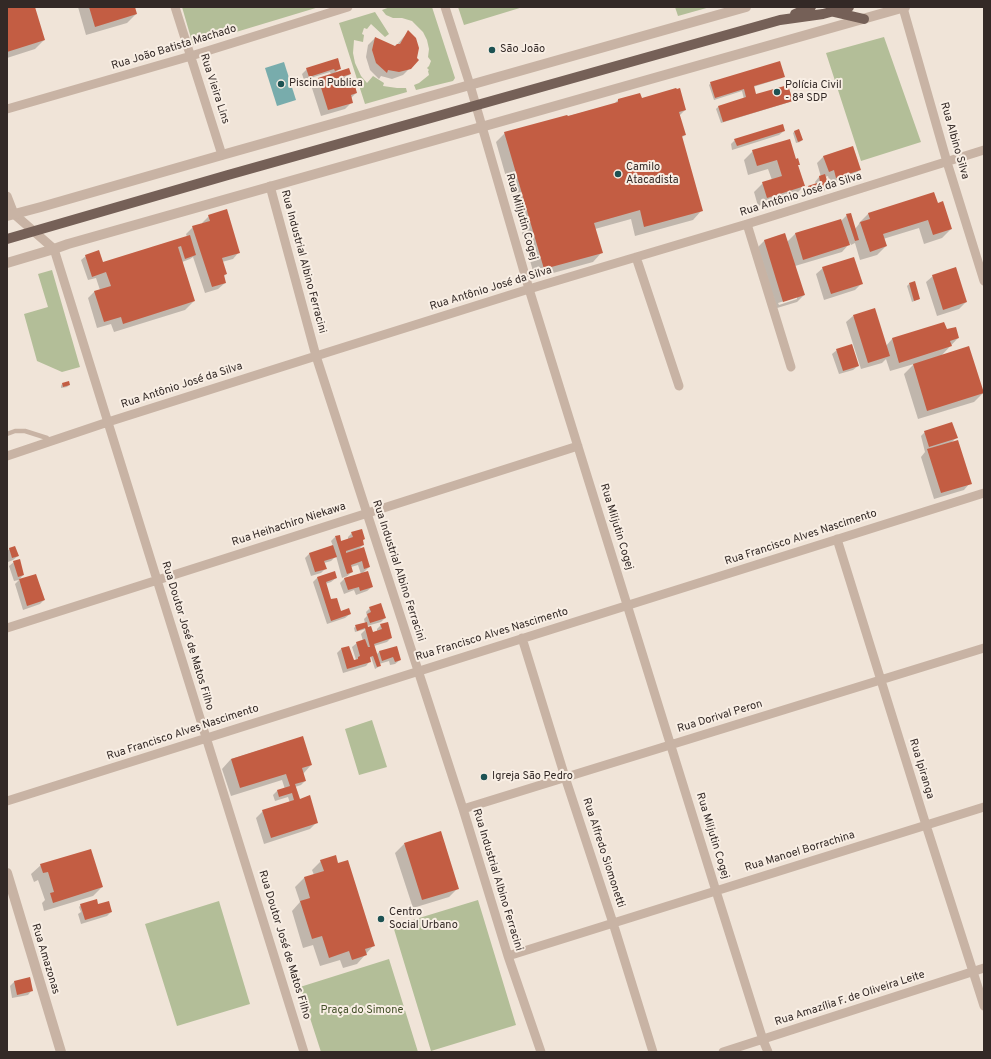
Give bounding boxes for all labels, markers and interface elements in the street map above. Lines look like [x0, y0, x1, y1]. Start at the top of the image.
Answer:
street label: Rua João Batista Machado [110, 23, 238, 73]
place label: São João [500, 43, 545, 57]
marker: São João [487, 45, 497, 55]
street label: Rua Vieira Lins [196, 52, 232, 126]
place label: Piscina Publica [289, 77, 363, 91]
marker: Piscina Publica [276, 79, 286, 89]
place label: Polícia Civil - 8ª SDP [785, 79, 842, 105]
marker: Polícia Civil - 8ª SDP [772, 87, 782, 97]
street label: Rua Albino Silva [937, 101, 971, 181]
place label: Camilo Atacadista [626, 161, 679, 187]
marker: Camilo Atacadista [613, 169, 623, 179]
street label: Rua Antônio José da Silva [738, 170, 864, 220]
street label: Rua Miljutin Cogej [502, 172, 540, 262]
street label: Rua Industrial Albino Ferracini [277, 189, 329, 335]
street label: Rua Antônio José da Silva [428, 264, 554, 314]
street label: Rua Antônio José da Silva [120, 360, 244, 412]
street label: Rua Miljutin Cogej [597, 482, 635, 572]
street label: Rua Industrial Albino Ferracini [369, 499, 427, 643]
street label: Rua Heihachiro Niekawa [230, 500, 348, 550]
street label: Rua Francisco Alves Nascimento [723, 507, 879, 569]
street label: Rua Doutor José de Matos Filho [158, 560, 216, 712]
street label: Rua Francisco Alves Nascimento [414, 605, 570, 665]
street label: Rua Dorival Peron [676, 698, 764, 736]
street label: Rua Francisco Alves Nascimento [105, 702, 261, 764]
street label: Rua Ipiranga [906, 737, 936, 801]
place label: Igreja São Pedro [492, 770, 573, 784]
marker: Igreja São Pedro [479, 772, 489, 782]
street label: Rua Miljutin Cogej [693, 791, 731, 881]
street label: Rua Alfredo Siomonetti [579, 796, 627, 910]
street label: Rua Industrial Albino Ferracini [469, 807, 525, 953]
street label: Rua Manoel Borrachina [743, 829, 857, 875]
street label: Rua Doutor José de Matos Filho [255, 869, 313, 1021]
place label: Centro Social Urbano [389, 906, 458, 932]
marker: Centro Social Urbano [376, 914, 386, 924]
street label: Rua Amazonas [28, 922, 62, 996]
street label: Rua Amazília F. de Oliveira Leite [773, 968, 927, 1030]
park label: Praça do Simone [321, 1004, 403, 1018]

